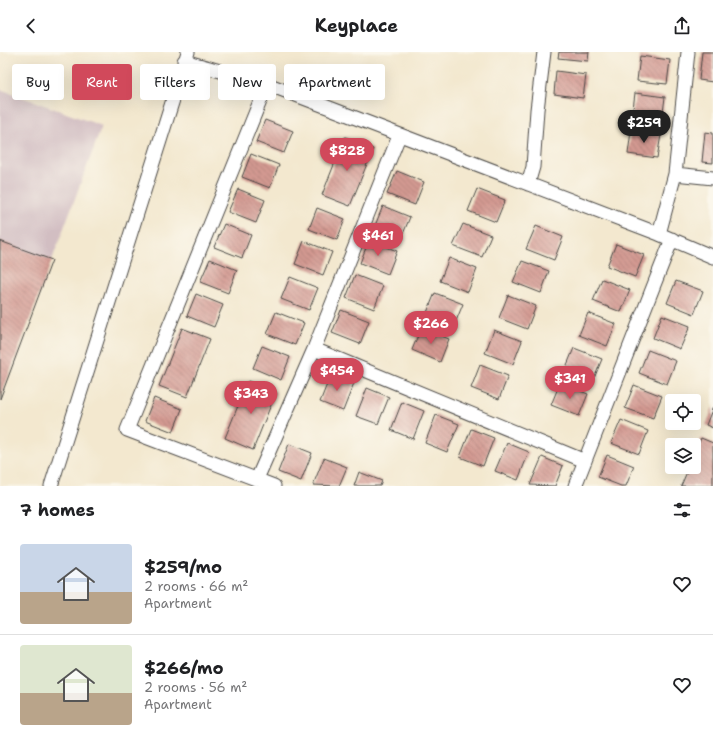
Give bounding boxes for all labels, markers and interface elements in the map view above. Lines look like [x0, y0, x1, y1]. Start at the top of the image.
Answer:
text: Keyplace [315, 14, 398, 38]
icon: back [20, 15, 42, 37]
icon: share [671, 15, 693, 37]
chip: Buy [12, 64, 64, 100]
chip: Rent [72, 64, 132, 100]
chip: Filters [140, 64, 210, 100]
chip: New [218, 64, 276, 100]
chip: Apartment [284, 64, 385, 100]
pin: $259 [620, 110, 668, 144]
text: $259 [627, 114, 661, 131]
pin: $828 [323, 138, 371, 172]
text: $828 [329, 142, 365, 159]
pin: $461 [354, 223, 402, 257]
text: $461 [362, 227, 394, 244]
pin: $266 [407, 311, 455, 345]
text: $266 [413, 315, 449, 332]
pin: $454 [313, 358, 361, 392]
text: $454 [320, 362, 354, 379]
pin: $341 [546, 366, 594, 400]
text: $341 [554, 370, 586, 387]
pin: $343 [227, 381, 275, 415]
text: $343 [233, 385, 269, 402]
map controls [665, 394, 701, 474]
button: locate [665, 394, 701, 430]
button: layers [665, 438, 701, 474]
text: 7 homes [20, 499, 95, 521]
icon: filters [671, 499, 693, 521]
text: $259/mo [144, 556, 222, 578]
icon: home [52, 560, 100, 608]
icon: heart [671, 573, 693, 595]
text: 2 rooms · 66 m² [144, 578, 248, 595]
text: Apartment [144, 595, 212, 612]
text: $266/mo [144, 657, 224, 679]
icon: home [52, 661, 100, 709]
icon: heart [671, 674, 693, 696]
text: 2 rooms · 56 m² [144, 679, 247, 696]
text: Apartment [144, 696, 212, 713]

